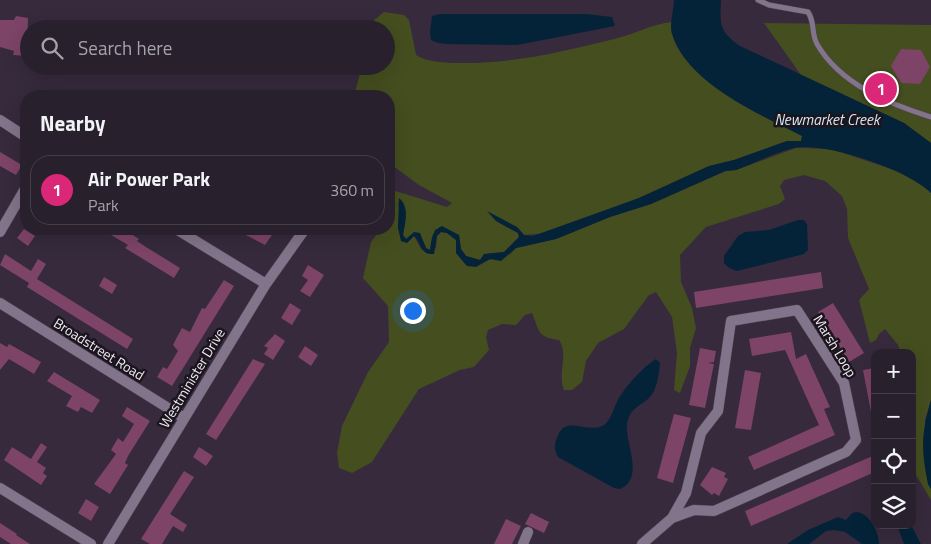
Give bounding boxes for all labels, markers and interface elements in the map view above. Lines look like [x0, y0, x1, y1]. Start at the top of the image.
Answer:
search box [20, 20, 395, 75]
text: Search here [78, 33, 172, 62]
icon: search [38, 34, 66, 62]
pin: 1 [865, 70, 897, 108]
text: Nearby [40, 107, 105, 139]
water label: Newmarket Creek [774, 108, 882, 131]
text: Air Power Park [88, 164, 210, 193]
text: 1 [53, 178, 61, 202]
text: 360 m [330, 178, 374, 202]
text: Park [88, 193, 119, 217]
your location [400, 298, 426, 324]
street label: Marsh Loop [809, 311, 862, 381]
street label: Broadstreet Road [50, 312, 149, 385]
street label: Westminister Drive [153, 324, 230, 432]
map controls [871, 349, 916, 529]
button: + [871, 349, 916, 394]
button: − [871, 394, 916, 439]
button: locate [871, 439, 916, 484]
button: layers [871, 484, 916, 529]

